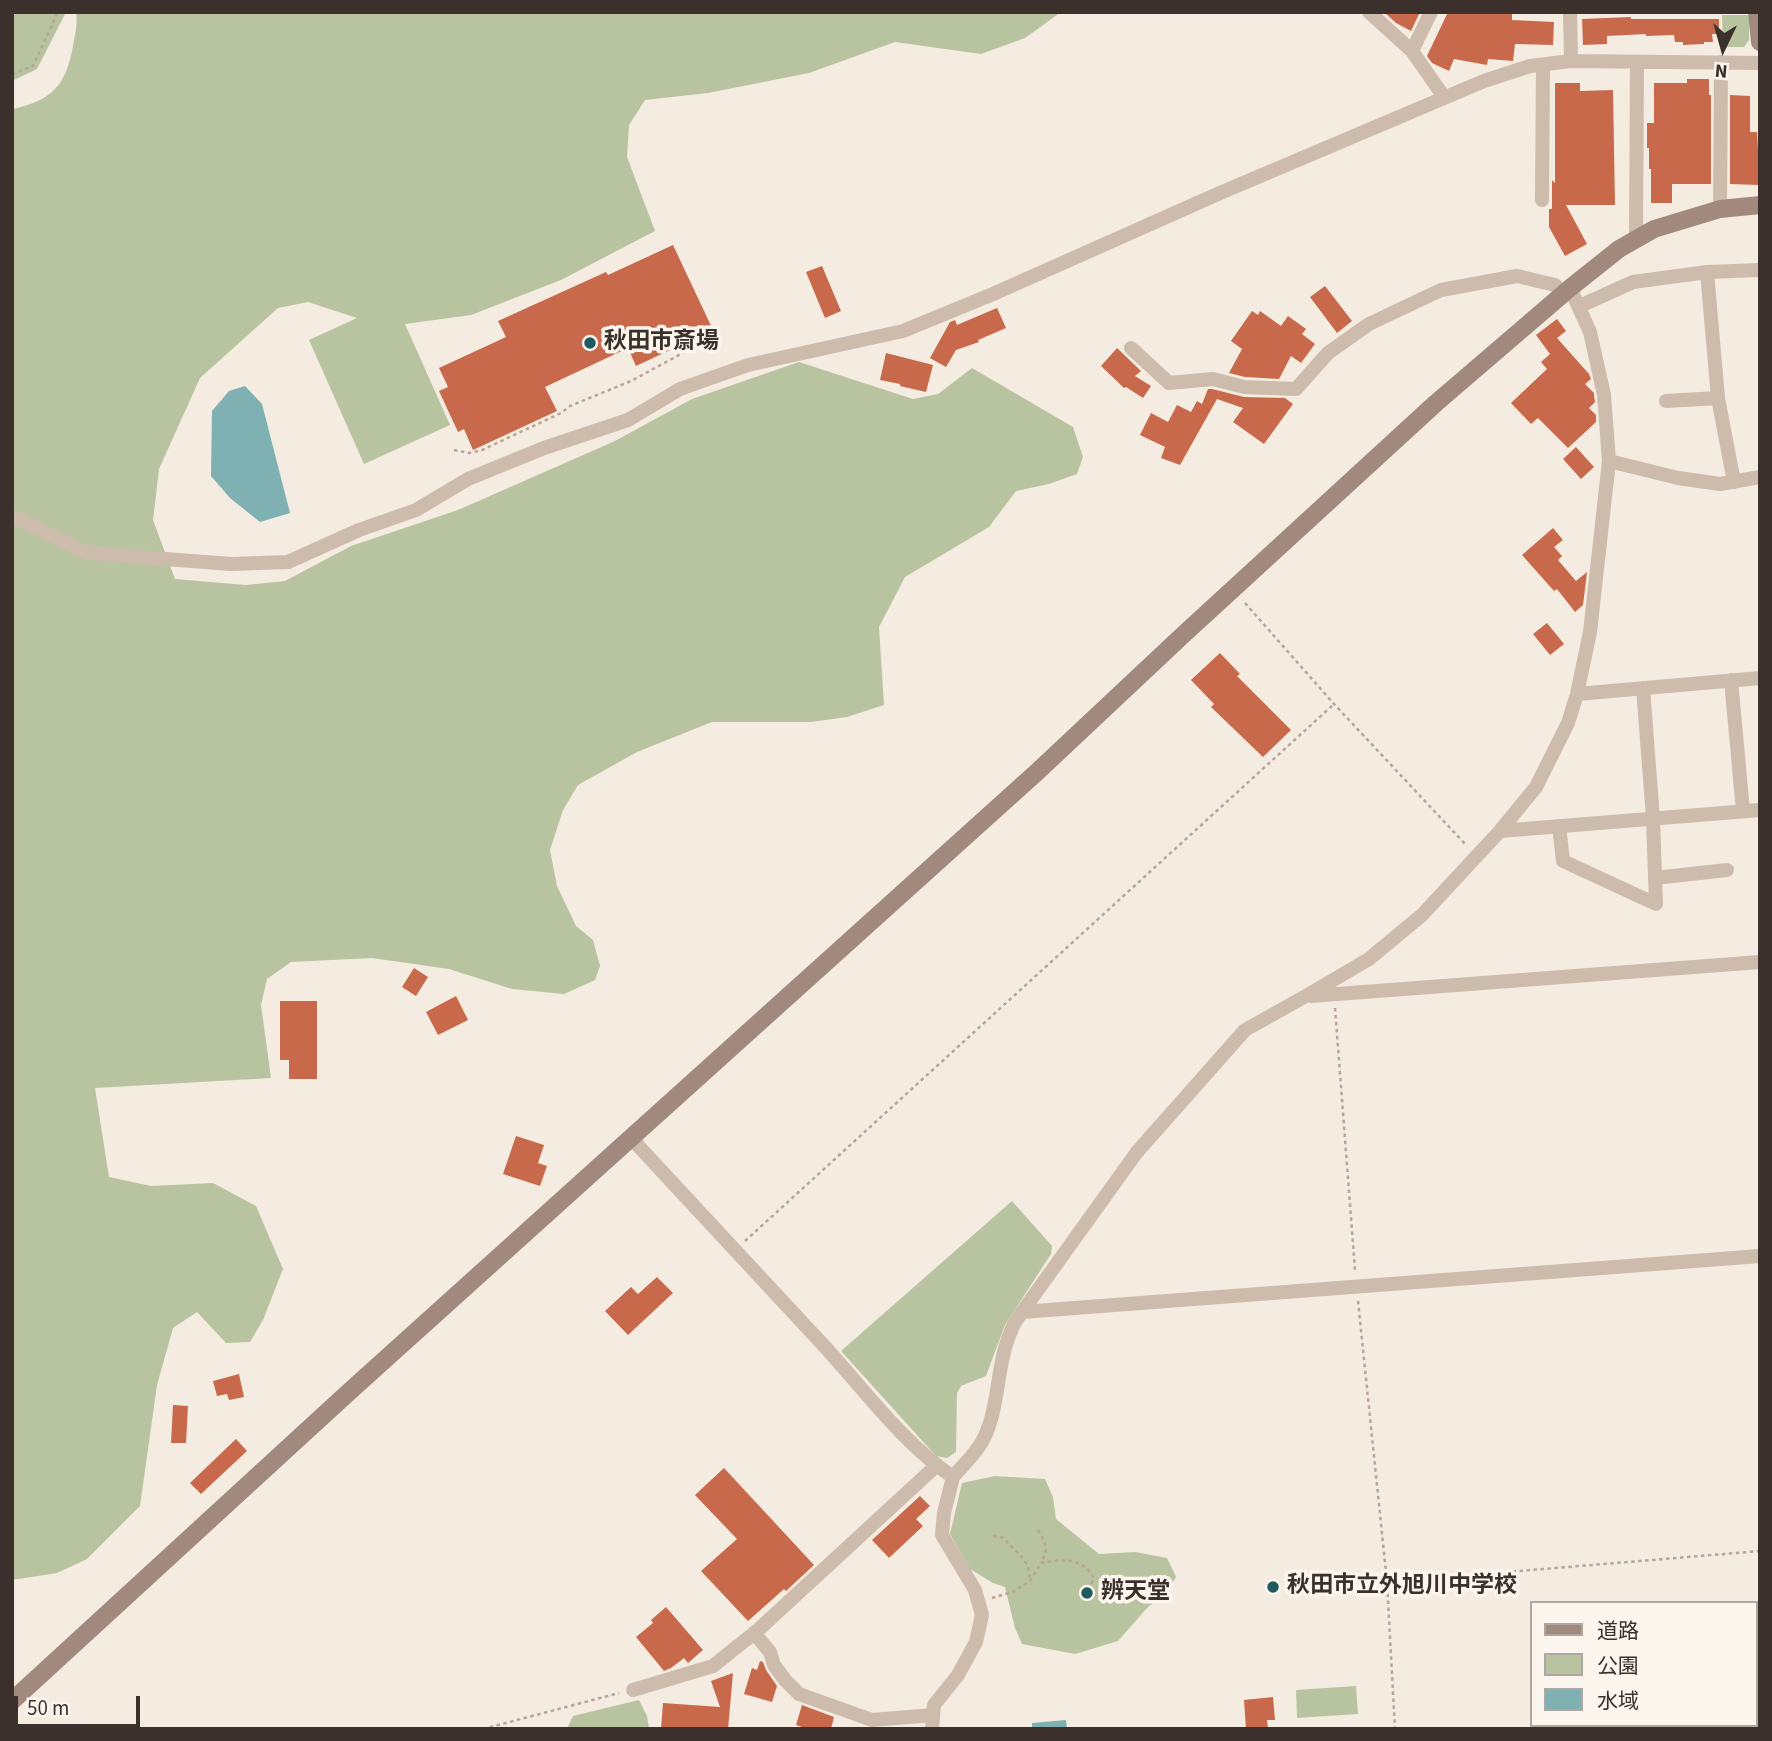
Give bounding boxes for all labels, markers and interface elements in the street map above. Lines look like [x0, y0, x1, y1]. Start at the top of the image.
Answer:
north arrow [1688, 14, 1758, 84]
text: N [1714, 56, 1729, 84]
place label: 秋田市斎場 [604, 329, 719, 357]
marker: 秋田市斎場 [582, 335, 598, 351]
place label: 秋田市立外旭川中学校 [1287, 1573, 1517, 1601]
place label: 辨天堂 [1101, 1579, 1170, 1607]
marker: 秋田市立外旭川中学校 [1265, 1579, 1281, 1595]
marker: 辨天堂 [1079, 1585, 1095, 1601]
legend [1530, 1601, 1758, 1727]
text: 道路 [1597, 1616, 1639, 1646]
text: 公園 [1597, 1651, 1639, 1681]
scale bar [18, 1682, 144, 1726]
text: 水域 [1597, 1686, 1639, 1716]
text: 50 m [27, 1693, 69, 1723]

